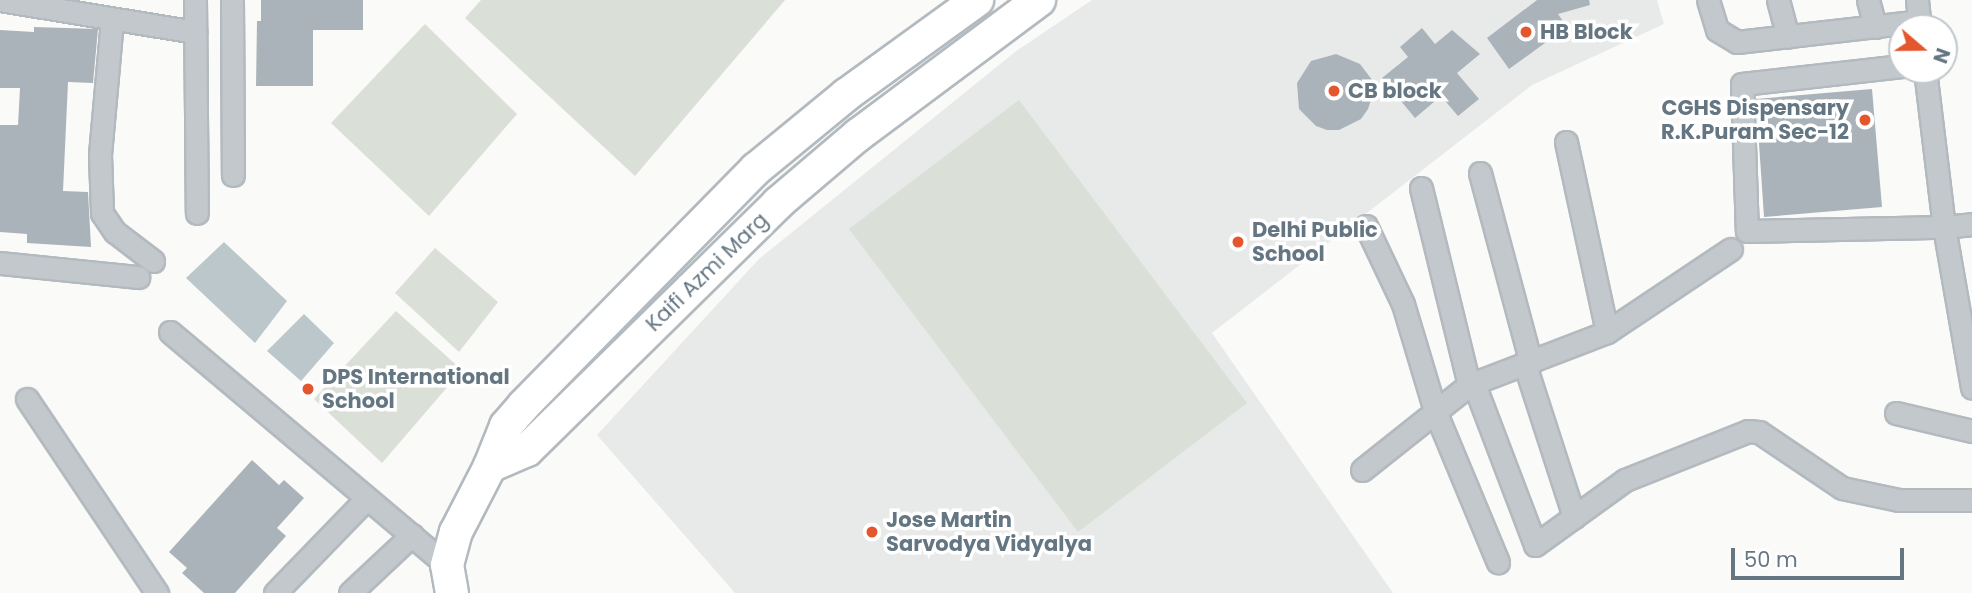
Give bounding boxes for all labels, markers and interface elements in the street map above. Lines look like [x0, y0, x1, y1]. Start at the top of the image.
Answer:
north arrow [1888, 14, 1958, 84]
place label: HB Block [1540, 19, 1633, 45]
marker: HB Block [1518, 24, 1534, 40]
text: N [1926, 44, 1956, 67]
place label: CB block [1348, 78, 1442, 104]
marker: CB block [1326, 83, 1342, 99]
place label: CGHS Dispensary R.K.Puram Sec-12 [1661, 95, 1849, 145]
marker: CGHS Dispensary R.K.Puram Sec-12 [1855, 110, 1875, 130]
street label: Kaifi Azmi Marg [641, 207, 773, 337]
place label: Delhi Public School [1252, 217, 1378, 267]
marker: Delhi Public School [1230, 234, 1246, 250]
place label: DPS International School [322, 364, 510, 414]
marker: DPS International School [300, 381, 316, 397]
place label: Jose Martin Sarvodya Vidyalya [886, 507, 1092, 557]
marker: Jose Martin Sarvodya Vidyalya [864, 524, 880, 540]
scale bar [1734, 534, 1907, 578]
text: 50 m [1744, 545, 1798, 574]

